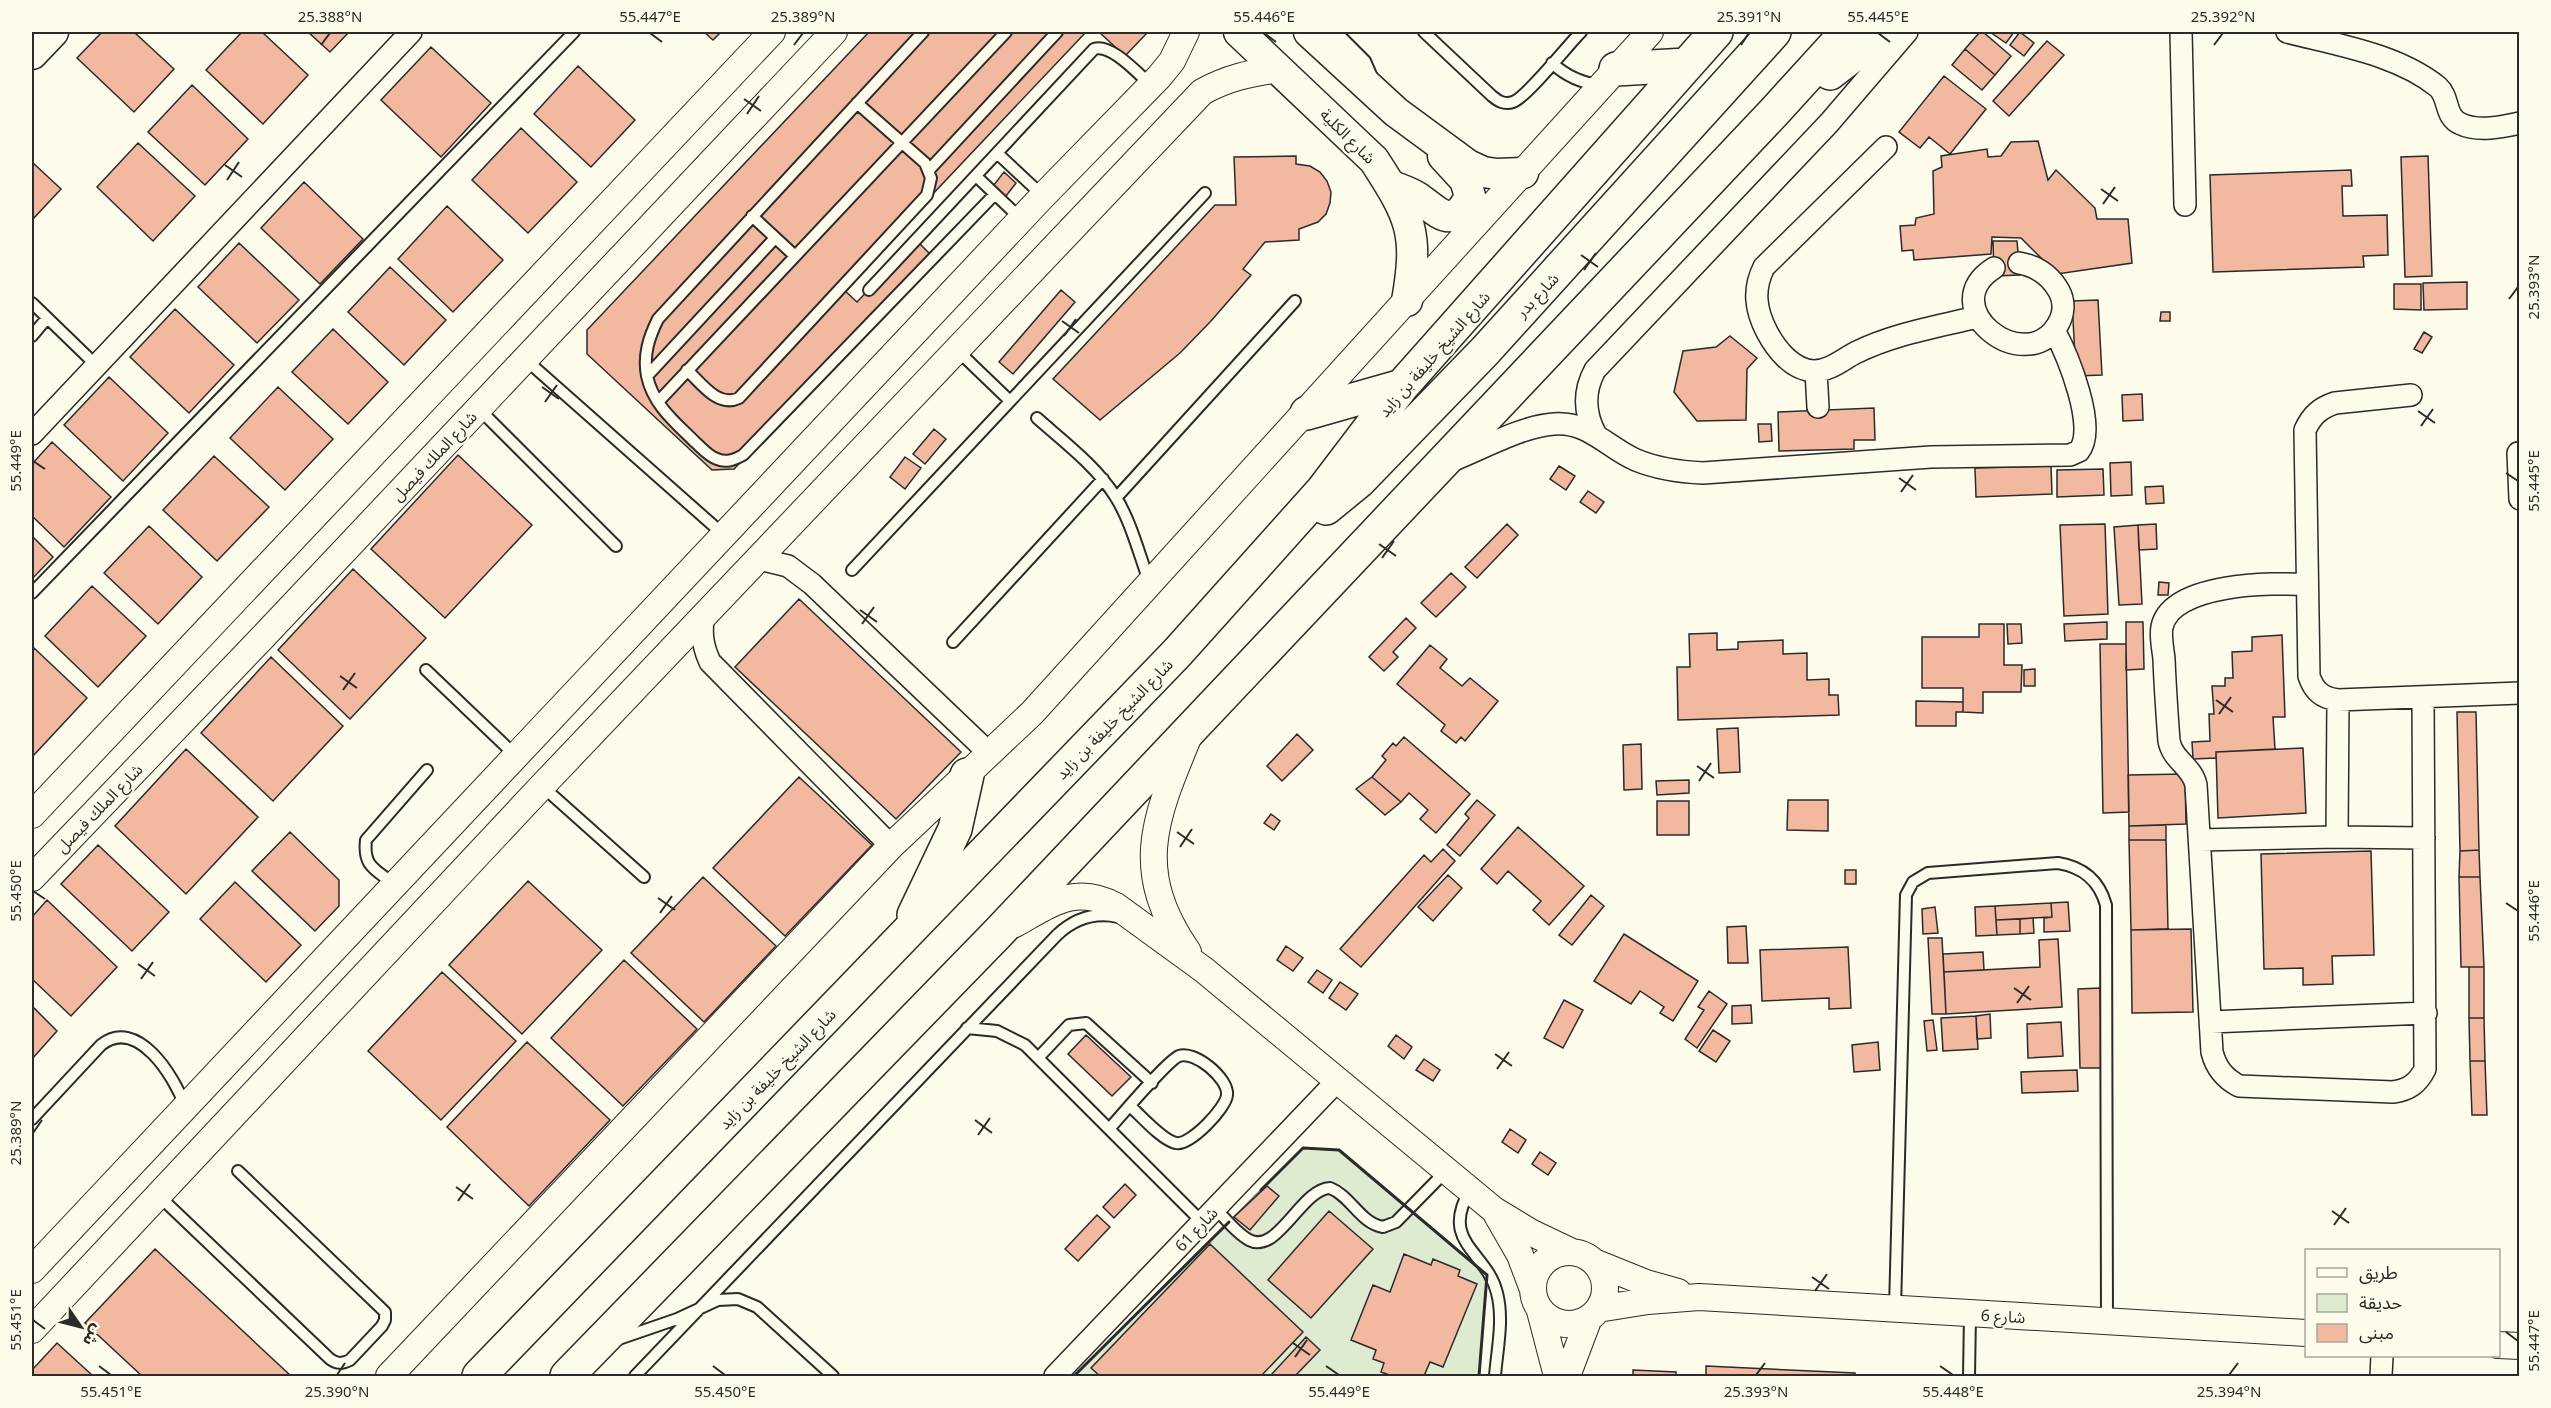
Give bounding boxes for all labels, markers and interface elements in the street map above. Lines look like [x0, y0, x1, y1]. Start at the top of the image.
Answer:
text: 25.388°N [298, 1, 362, 33]
text: 55.447°E [619, 1, 681, 33]
text: 25.389°N [771, 1, 835, 33]
text: 55.446°E [1233, 1, 1295, 33]
text: 25.391°N [1717, 1, 1781, 33]
text: 55.445°E [1847, 1, 1909, 33]
text: 25.392°N [2191, 1, 2255, 33]
street label: شارع الكلية [1311, 100, 1384, 173]
text: 25.393°N [2518, 255, 2550, 319]
street label: شارع بدر [1506, 264, 1569, 328]
street label: شارع الشيخ خليفة بن زايد [1369, 283, 1500, 426]
street label: شارع الملك فيصل [383, 403, 487, 511]
text: 55.449°E [0, 430, 32, 492]
text: 55.445°E [2518, 450, 2550, 512]
street label: شارع الشيخ خليفة بن زايد [1047, 650, 1183, 789]
street label: شارع الملك فيصل [47, 755, 152, 862]
text: 55.450°E [0, 860, 32, 922]
text: 55.446°E [2518, 880, 2550, 942]
street label: شارع الشيخ خليفة بن زايد [710, 1000, 846, 1139]
text: 25.389°N [0, 1101, 32, 1165]
street label: شارع 61 [1166, 1198, 1227, 1261]
legend [2305, 1249, 2500, 1357]
text: طريق [2359, 1254, 2398, 1292]
text: حديقة [2359, 1284, 2402, 1322]
text: 55.451°E [0, 1289, 32, 1351]
north arrow [51, 1297, 111, 1357]
street label: شارع 6 [1980, 1299, 2026, 1335]
text: 55.447°E [2518, 1310, 2550, 1372]
text: مبنى [2359, 1314, 2394, 1352]
text: ش [72, 1316, 113, 1354]
text: 55.451°E [80, 1376, 142, 1408]
text: 25.390°N [305, 1376, 369, 1408]
text: 55.450°E [694, 1376, 756, 1408]
text: 55.449°E [1308, 1376, 1370, 1408]
text: 25.393°N [1724, 1376, 1788, 1408]
text: 55.448°E [1922, 1376, 1984, 1408]
text: 25.394°N [2197, 1376, 2261, 1408]

